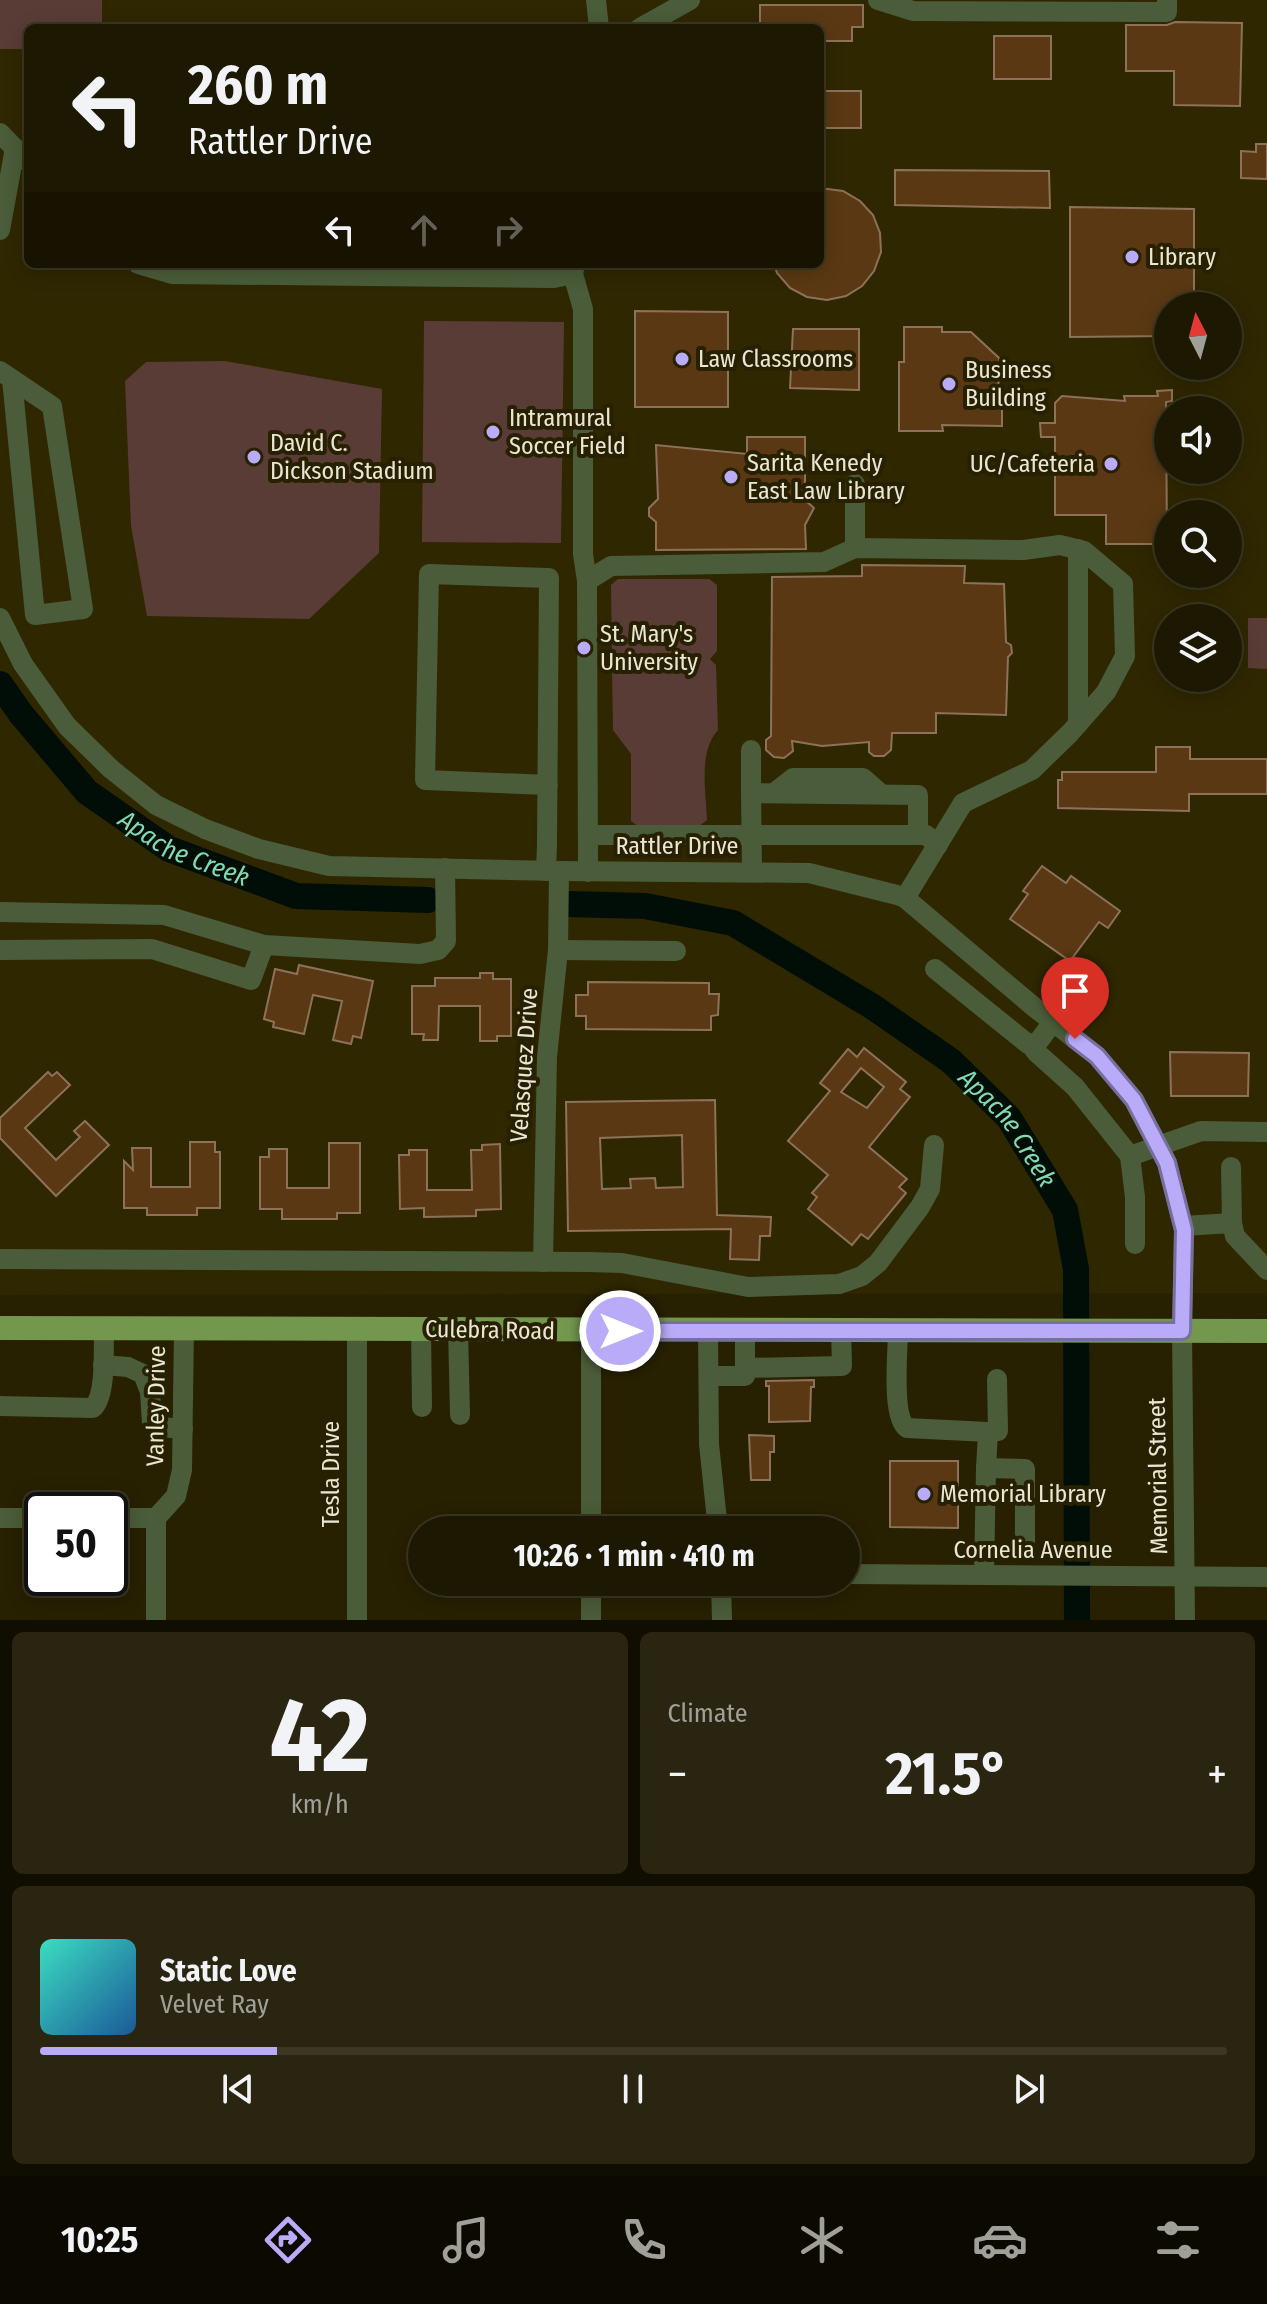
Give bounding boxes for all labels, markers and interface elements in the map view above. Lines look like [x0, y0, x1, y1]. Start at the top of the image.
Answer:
text: 260 m [188, 52, 328, 119]
icon: left [56, 56, 160, 160]
text: Rattler Drive [188, 120, 372, 164]
icon: left [318, 208, 362, 252]
icon: ahead [402, 208, 446, 252]
icon: right [486, 208, 530, 252]
place label: Library [1148, 243, 1216, 271]
marker: Library [1123, 248, 1141, 266]
north arrow [1154, 292, 1242, 380]
map controls [1154, 292, 1242, 692]
place label: Law Classrooms [698, 345, 853, 373]
marker: Law Classrooms [673, 350, 691, 368]
place label: Business Building [965, 356, 1052, 412]
marker: Business Building [940, 375, 958, 393]
button: sound [1154, 396, 1242, 484]
place label: Intramural Soccer Field [509, 404, 626, 460]
marker: Intramural Soccer Field [484, 423, 502, 441]
place label: David C. Dickson Stadium [270, 429, 434, 485]
marker: David C. Dickson Stadium [245, 448, 263, 466]
place label: Sarita Kenedy East Law Library [747, 449, 905, 505]
place label: UC/Cafeteria [970, 450, 1095, 478]
marker: UC/Cafeteria [1102, 455, 1120, 473]
marker: Sarita Kenedy East Law Library [722, 468, 740, 486]
button: search [1154, 500, 1242, 588]
button: layers [1154, 604, 1242, 692]
place label: St. Mary's University [600, 620, 698, 676]
marker: St. Mary's University [575, 639, 593, 657]
water label: Apache Creek [112, 803, 254, 893]
street label: Rattler Drive [616, 832, 738, 860]
pin [1041, 957, 1109, 1039]
icon: arrive [1053, 969, 1097, 1013]
street label: Velasquez Drive [505, 987, 543, 1143]
water label: Apache Creek [951, 1062, 1062, 1193]
position arrow [578, 1289, 662, 1373]
street label: Culebra Road [425, 1315, 555, 1345]
street label: Vanley Drive [141, 1345, 171, 1467]
street label: Memorial Street [1143, 1397, 1173, 1555]
street label: Tesla Drive [317, 1421, 345, 1527]
place label: Memorial Library [940, 1480, 1106, 1508]
marker: Memorial Library [915, 1485, 933, 1503]
speed limit sign: 50 [24, 1492, 128, 1596]
street label: Cornelia Avenue [953, 1536, 1113, 1564]
text: 10:26 · 1 min · 410 m [513, 1538, 755, 1574]
text: 42 [270, 1674, 370, 1799]
text: Climate [668, 1698, 748, 1729]
text: 21.5° [885, 1738, 1009, 1810]
text: − [668, 1748, 687, 1801]
text: + [1207, 1748, 1227, 1801]
text: km/h [291, 1789, 349, 1820]
text: Static Love [160, 1953, 297, 1989]
text: Velvet Ray [160, 1989, 269, 2020]
icon: previous [216, 2067, 260, 2111]
icon: pause [611, 2067, 655, 2111]
icon: next [1007, 2067, 1051, 2111]
icon: directions [260, 2212, 316, 2268]
icon: music [438, 2212, 494, 2268]
icon: phone [616, 2212, 672, 2268]
icon: climate [794, 2212, 850, 2268]
icon: car [972, 2212, 1028, 2268]
icon: filters [1150, 2212, 1206, 2268]
text: 10:25 [61, 2218, 138, 2262]

